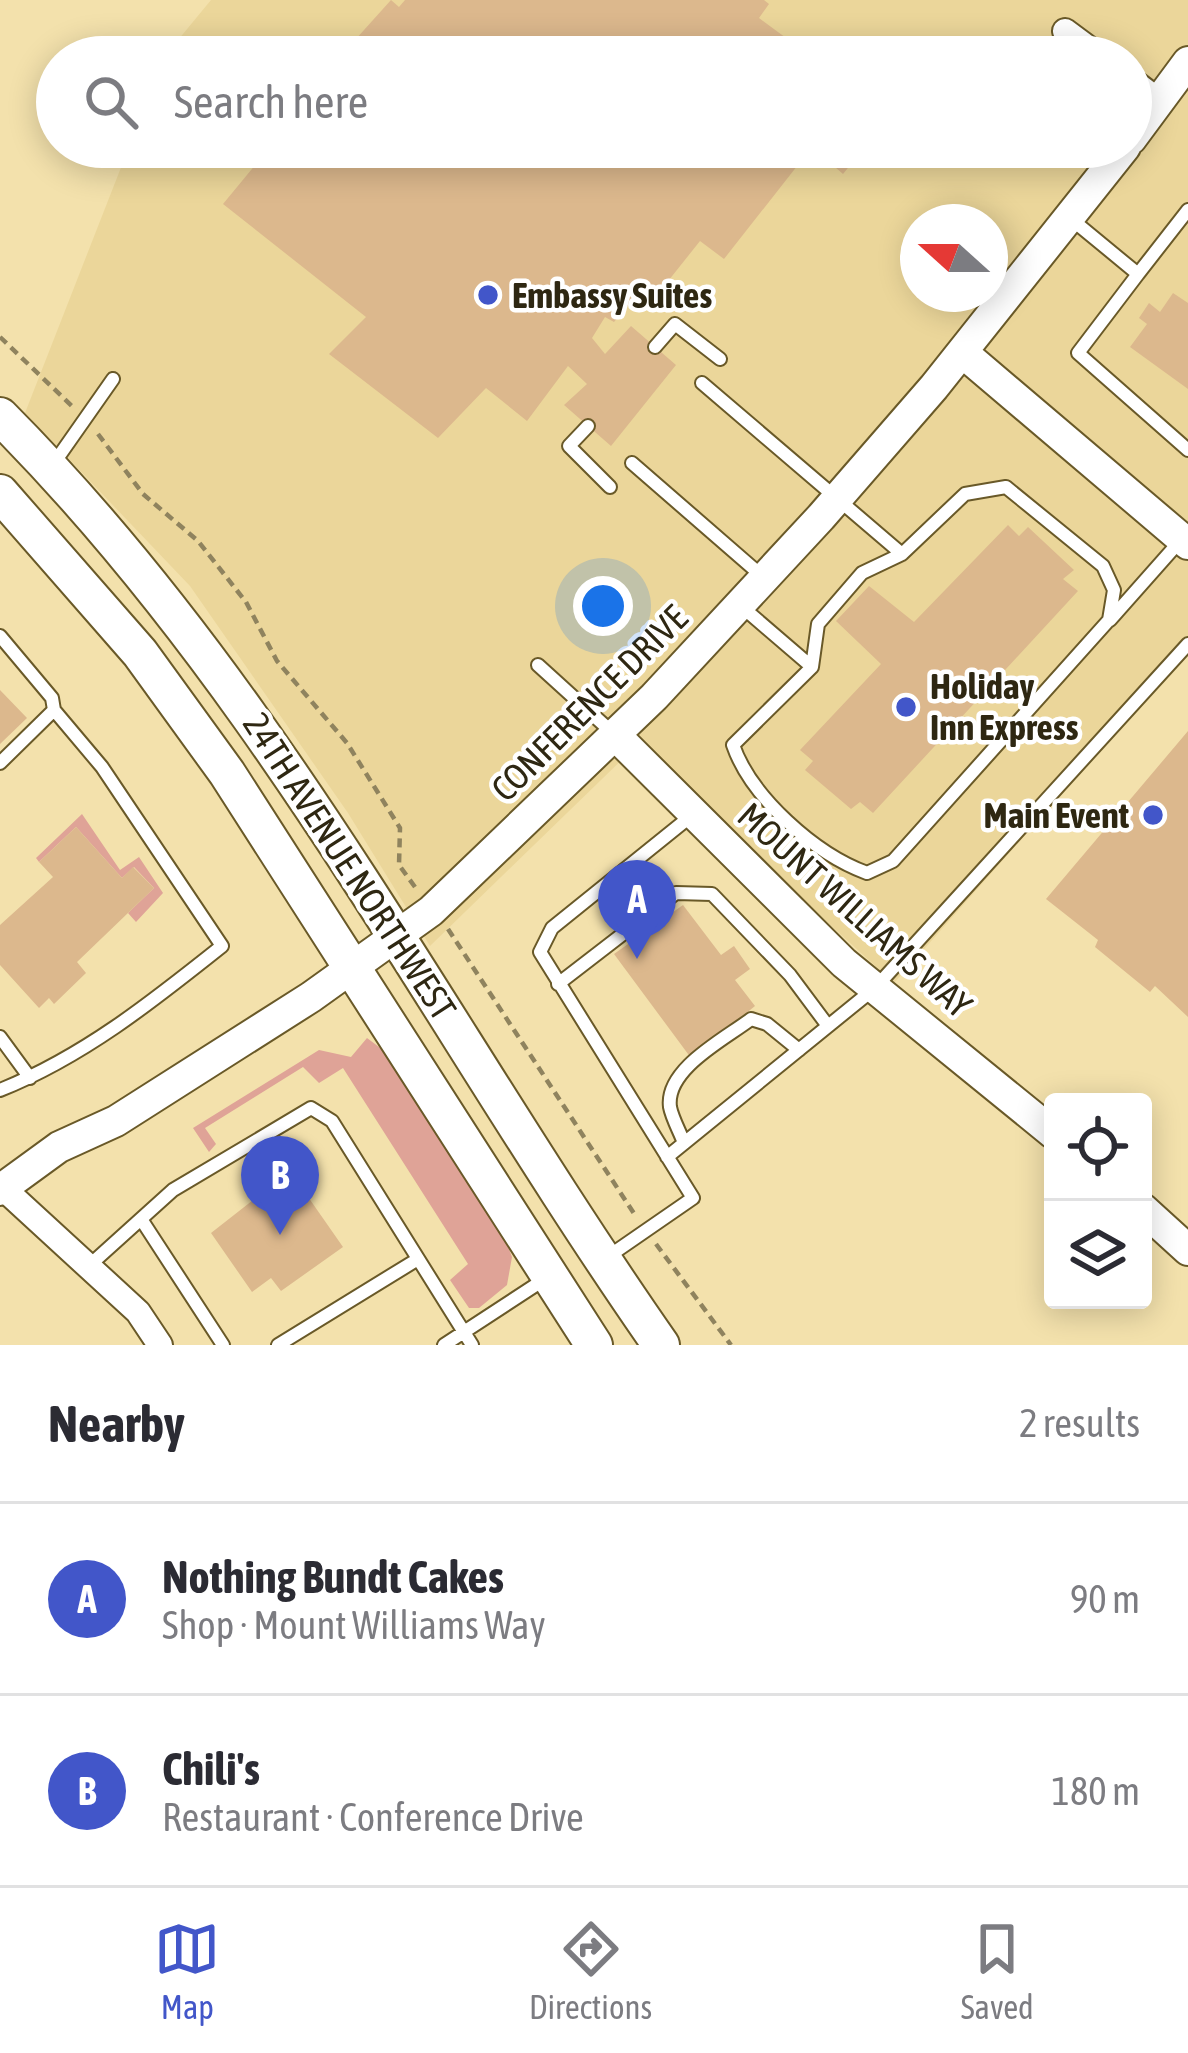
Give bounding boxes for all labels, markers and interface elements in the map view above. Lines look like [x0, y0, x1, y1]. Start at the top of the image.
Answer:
search box [36, 36, 1152, 168]
icon: search [78, 69, 144, 135]
text: Search here [174, 76, 368, 128]
north arrow [900, 204, 1008, 312]
place label: Embassy Suites [512, 274, 712, 316]
marker: Embassy Suites [475, 282, 501, 308]
your location [573, 576, 633, 636]
street label: CONFERENCE DRIVE [483, 597, 695, 809]
place label: Holiday Inn Express [930, 665, 1079, 748]
marker: Holiday Inn Express [893, 694, 919, 720]
street label: 24TH AVENUE NORTHWEST [235, 705, 465, 1028]
street label: MOUNT WILLIAMS WAY [730, 794, 980, 1026]
place label: Main Event [983, 794, 1130, 836]
marker: Main Event [1140, 802, 1166, 828]
pin: A [598, 860, 676, 959]
map controls [1044, 1093, 1152, 1309]
button: locate [1044, 1093, 1152, 1201]
pin: B [241, 1136, 319, 1235]
button: layers [1044, 1201, 1152, 1309]
text: Nearby [48, 1394, 185, 1453]
text: 2 results [1019, 1401, 1140, 1445]
text: Nothing Bundt Cakes [162, 1551, 504, 1603]
text: A [77, 1577, 97, 1621]
text: 90 m [1070, 1577, 1140, 1621]
text: Shop · Mount Williams Way [162, 1603, 545, 1647]
text: Chili's [162, 1743, 260, 1795]
text: B [78, 1769, 96, 1813]
text: 180 m [1052, 1769, 1140, 1813]
text: Restaurant · Conference Drive [162, 1795, 584, 1839]
tab: Map [154, 1916, 220, 2026]
tab: Directions [529, 1916, 652, 2026]
tab: Saved [961, 1916, 1034, 2026]

